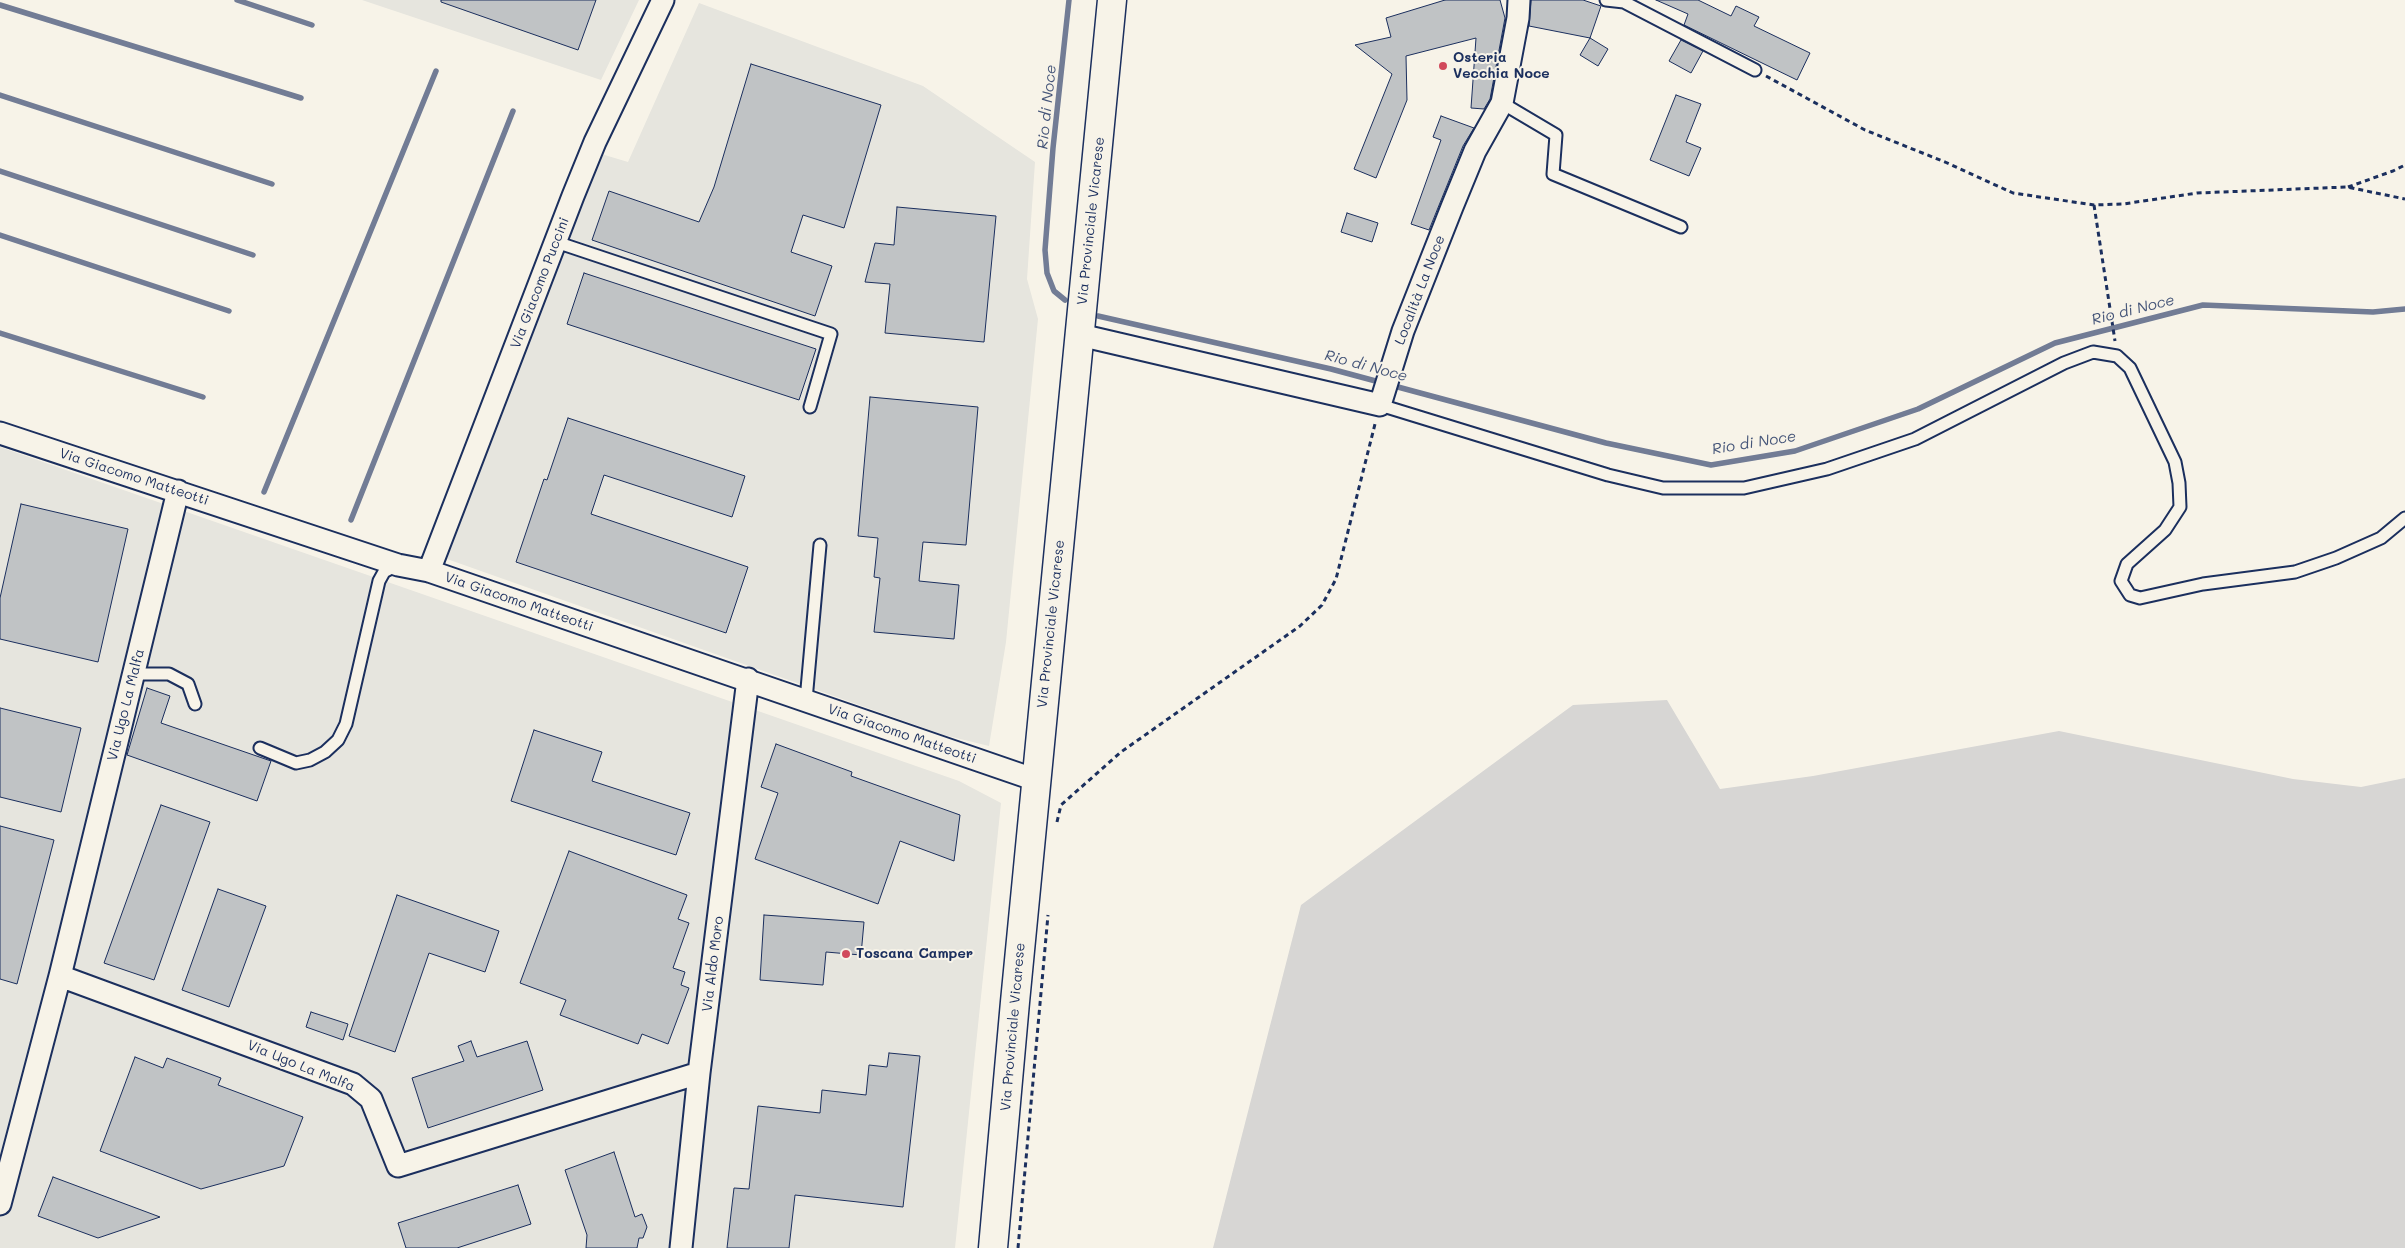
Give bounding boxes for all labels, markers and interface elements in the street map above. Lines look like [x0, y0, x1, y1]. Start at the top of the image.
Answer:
place label: Osteria Vecchia Noce [1453, 50, 1550, 82]
marker: Osteria Vecchia Noce [1437, 60, 1449, 72]
water label: Rio di Noce [1034, 64, 1060, 150]
street label: Via Provinciale Vicarese [1074, 136, 1108, 306]
street label: Via Giacomo Puccini [507, 215, 573, 351]
street label: Località La Noce [1391, 233, 1449, 347]
water label: Rio di Noce [2090, 291, 2176, 329]
water label: Rio di Noce [1323, 346, 1409, 386]
water label: Rio di Noce [1711, 427, 1797, 459]
street label: Via Giacomo Matteotti [57, 445, 211, 509]
street label: Via Provinciale Vicarese [1034, 539, 1068, 709]
street label: Via Giacomo Matteotti [442, 569, 596, 635]
street label: Via Ugo La Malfa [104, 647, 148, 763]
street label: Via Giacomo Matteotti [825, 701, 979, 767]
street label: Via Aldo Moro [699, 915, 727, 1013]
street label: Via Provinciale Vicarese [997, 942, 1029, 1112]
place label: Toscana Camper [856, 946, 973, 962]
marker: Toscana Camper [840, 948, 852, 960]
street label: Via Ugo La Malfa [245, 1037, 357, 1095]

